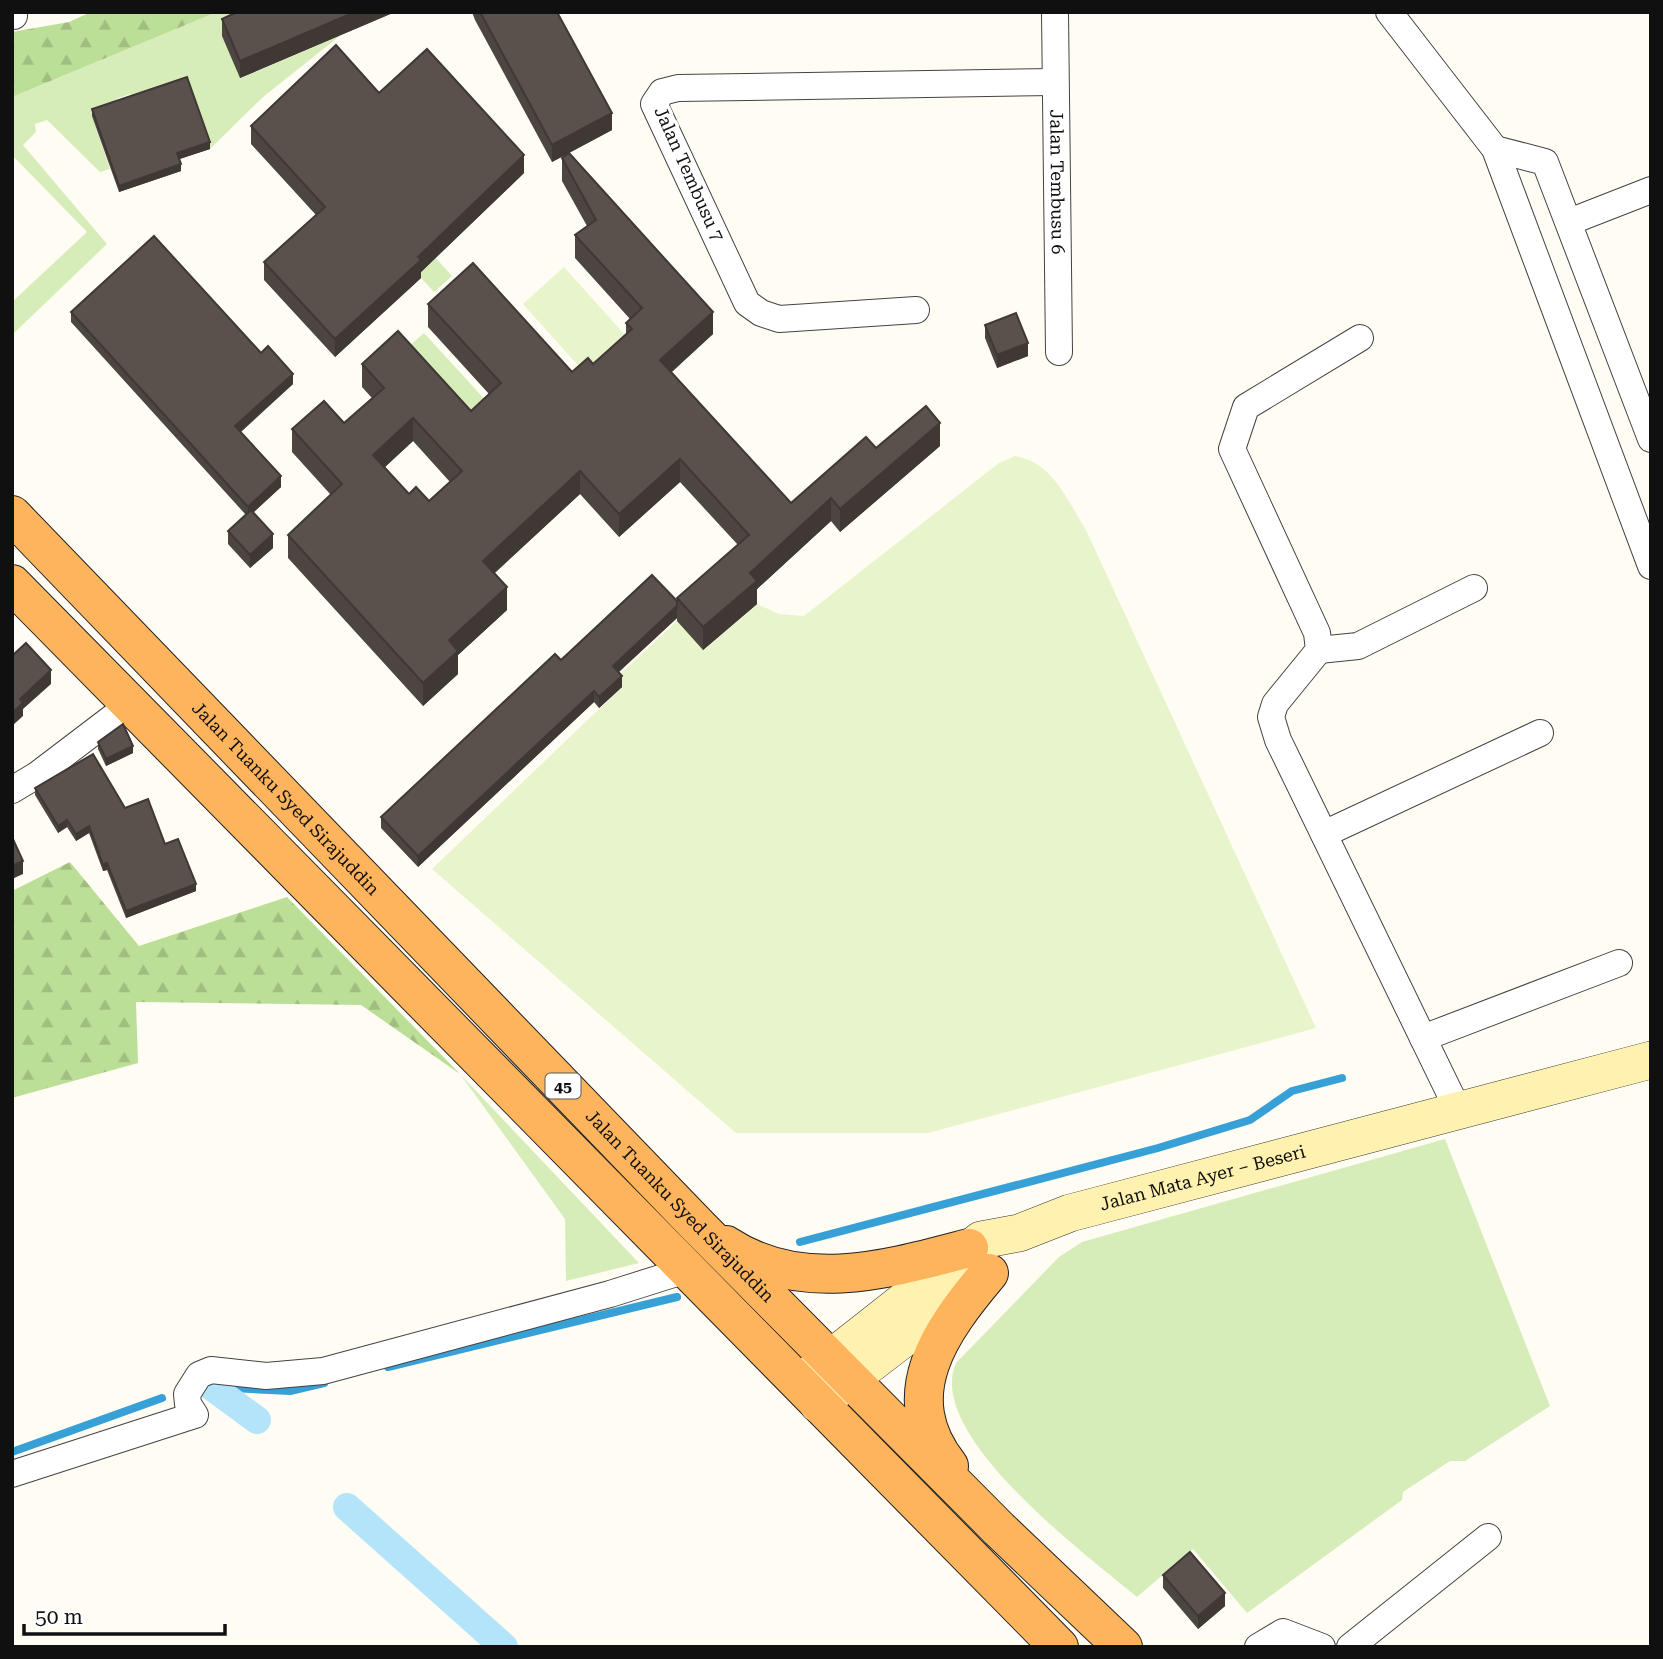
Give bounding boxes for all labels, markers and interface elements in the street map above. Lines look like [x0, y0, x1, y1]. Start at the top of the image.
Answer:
street label: Jalan Tembusu 7 [650, 103, 729, 244]
street label: Jalan Tembusu 6 [1046, 109, 1069, 255]
street label: Jalan Tuanku Syed Sirajuddin [188, 697, 384, 900]
road number: 45 [546, 1074, 580, 1098]
street label: Jalan Tuanku Syed Sirajuddin [582, 1105, 779, 1307]
street label: Jalan Mata Ayer – Beseri [1097, 1140, 1308, 1215]
scale bar [24, 1592, 226, 1636]
text: 50 m [35, 1605, 83, 1629]

